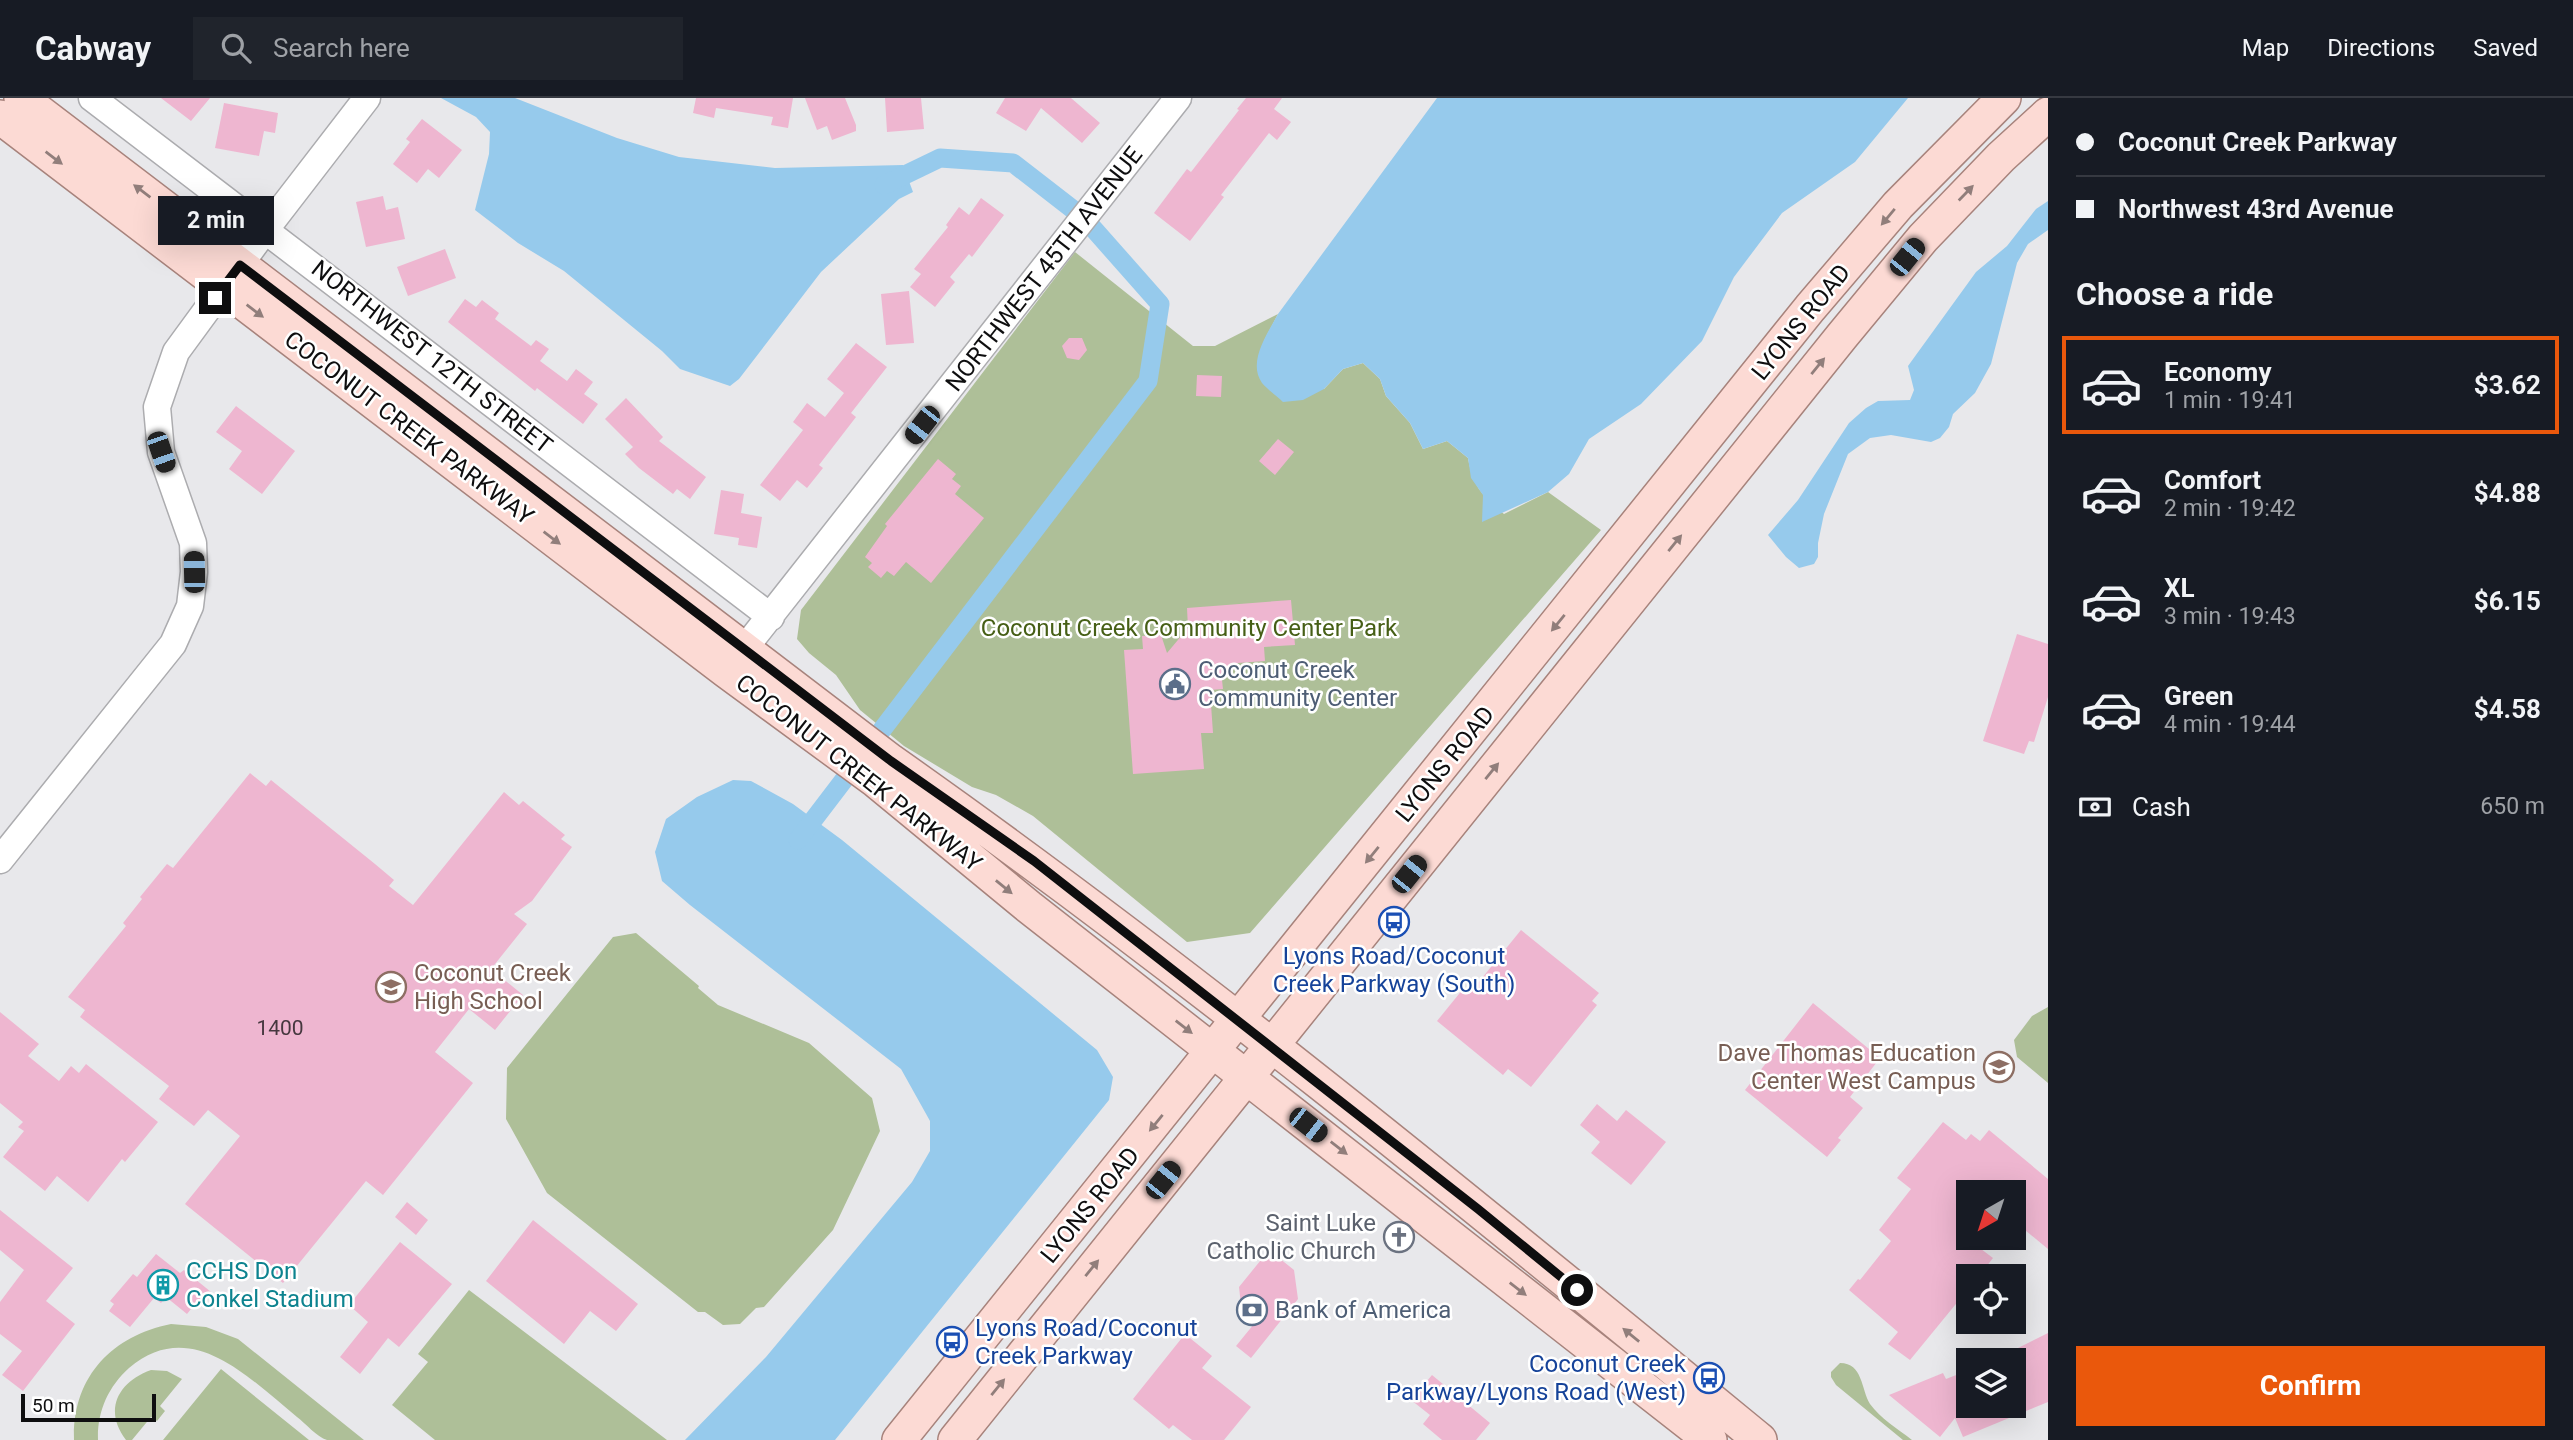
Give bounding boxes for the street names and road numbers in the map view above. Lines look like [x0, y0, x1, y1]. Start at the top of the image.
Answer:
street label: NORTHWEST 45TH AVENUE [940, 141, 1148, 397]
street label: NORTHWEST 12TH STREET [306, 254, 558, 460]
street label: LYONS ROAD [1746, 259, 1856, 385]
street label: COCONUT CREEK PARKWAY [279, 325, 539, 531]
street label: COCONUT CREEK PARKWAY [731, 668, 988, 878]
street label: LYONS ROAD [1390, 701, 1500, 827]
street label: LYONS ROAD [1035, 1142, 1145, 1268]

